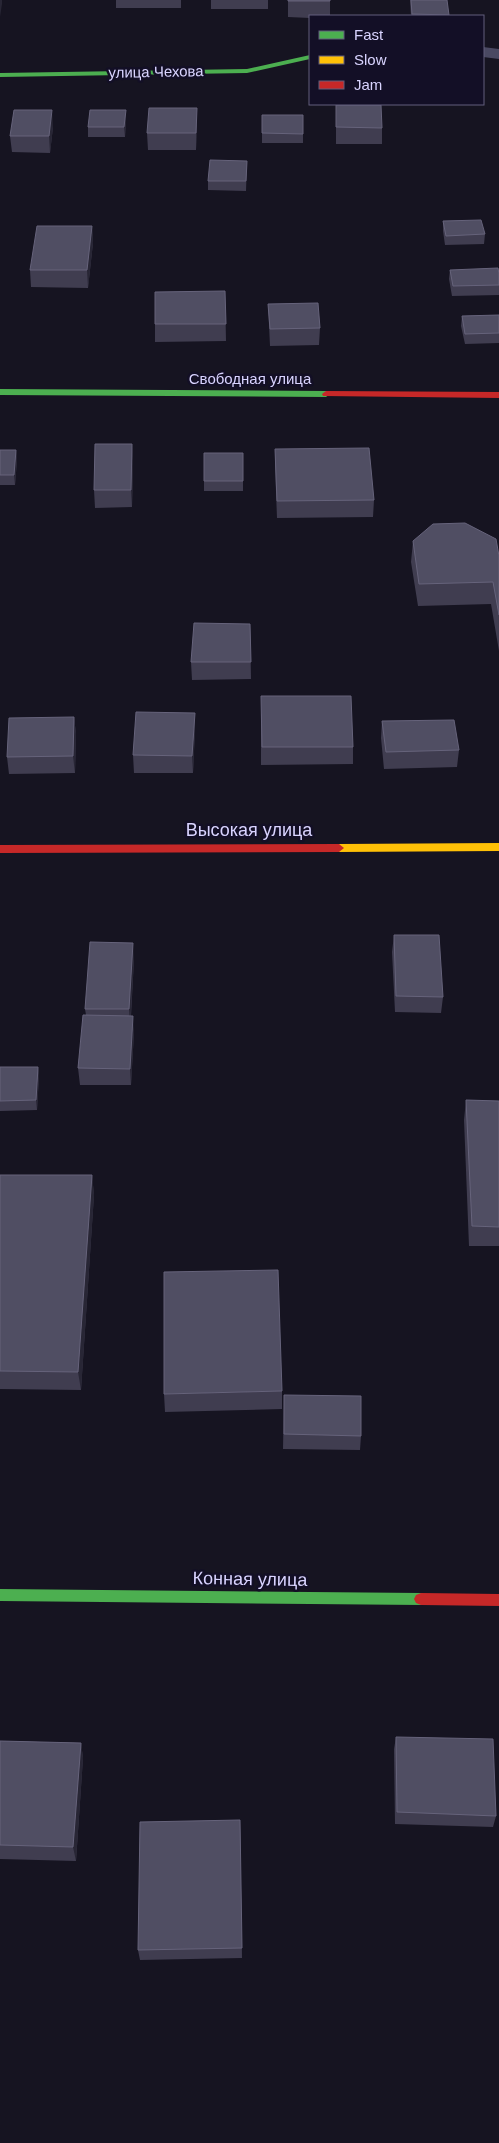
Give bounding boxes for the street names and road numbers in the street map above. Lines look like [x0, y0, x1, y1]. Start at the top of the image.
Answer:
street label: улица Чехова [108, 62, 204, 81]
street label: Свободная улица [189, 370, 312, 387]
street label: Высокая улица [186, 820, 313, 840]
street label: Конная улица [193, 1568, 308, 1590]

